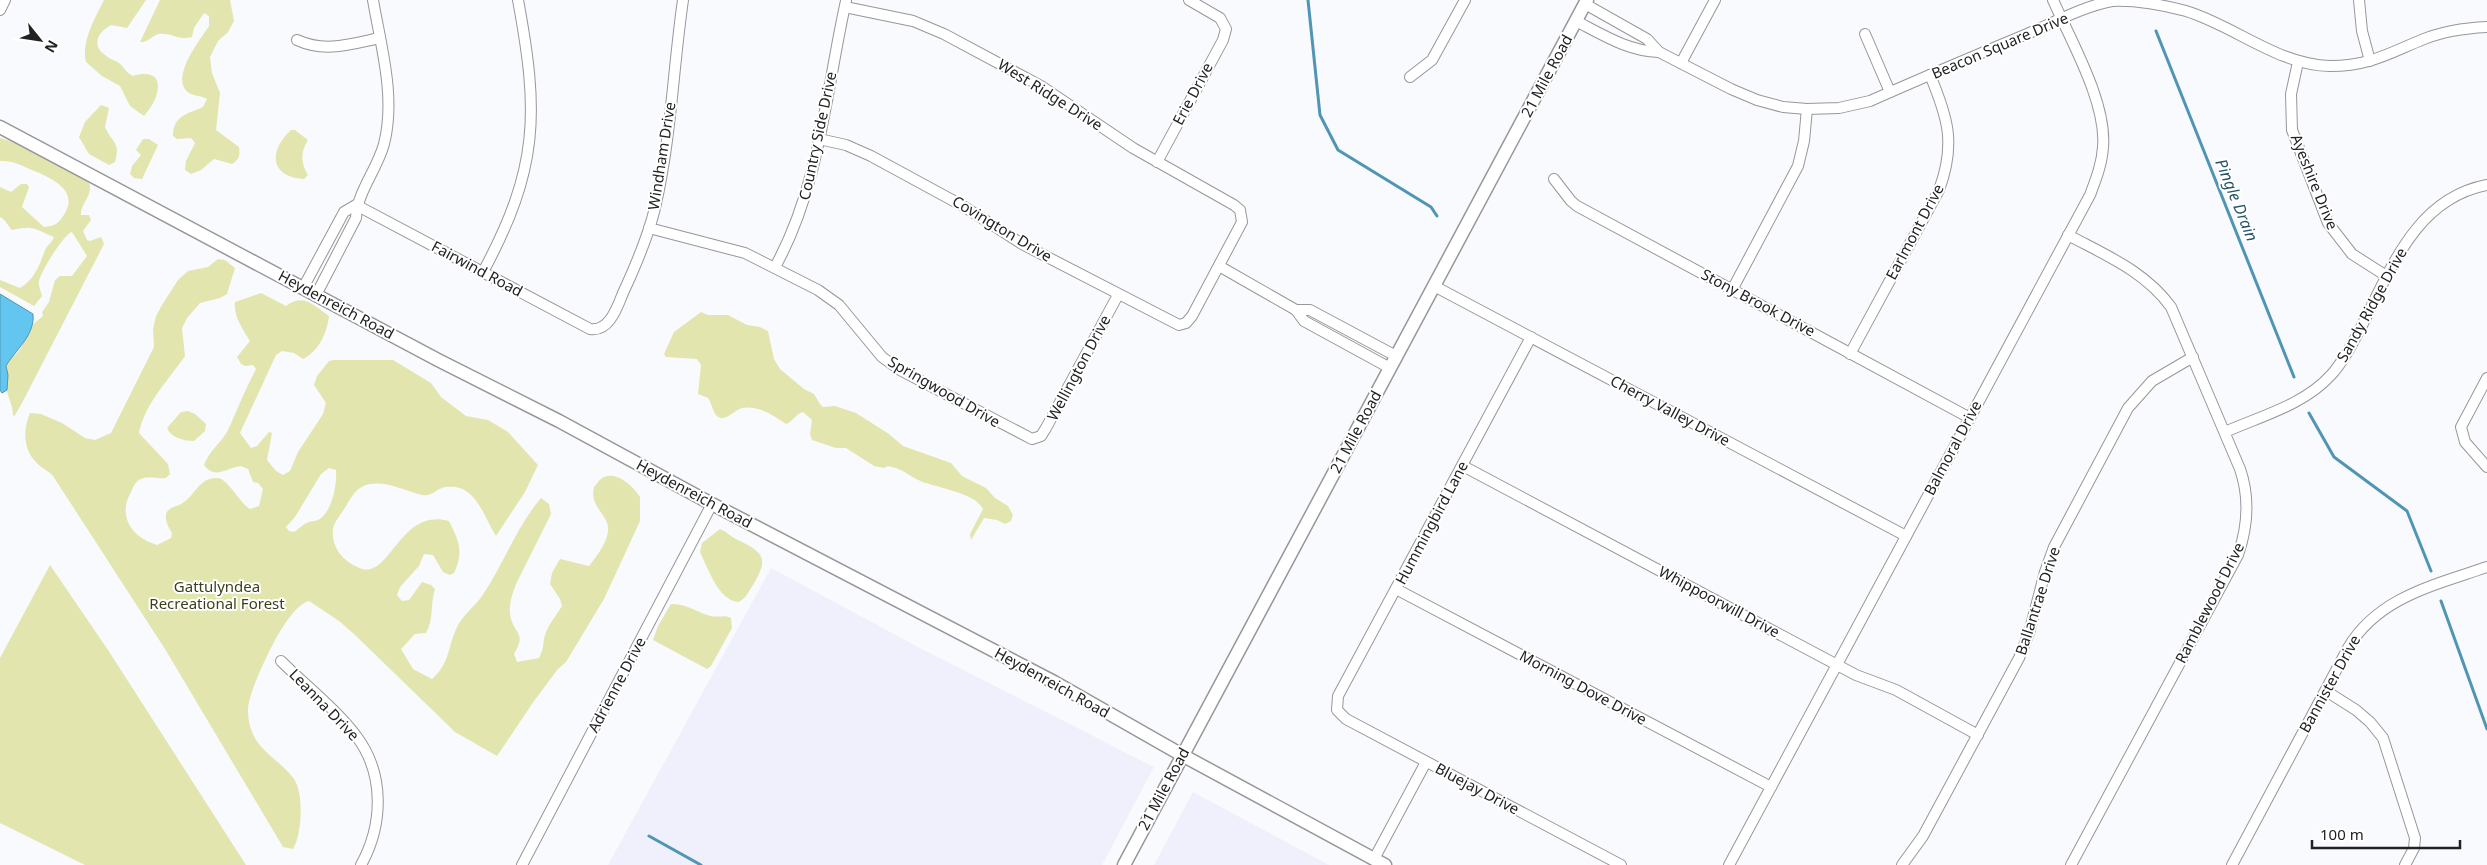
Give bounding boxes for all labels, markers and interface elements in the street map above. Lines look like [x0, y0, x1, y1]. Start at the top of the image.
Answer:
street label: Beacon Square Drive [1928, 7, 2071, 83]
north arrow [15, 15, 65, 65]
street label: 21 Mile Road [1516, 31, 1576, 120]
text: N [41, 37, 63, 56]
street label: West Ridge Drive [994, 54, 1107, 134]
street label: Erie Drive [1167, 59, 1217, 128]
street label: Country Side Drive [794, 70, 840, 202]
street label: Windham Drive [643, 100, 679, 211]
street label: Ayeshire Drive [2287, 131, 2343, 232]
water label: Pingle Drain [2210, 155, 2264, 245]
street label: Earlmont Drive [1880, 180, 1948, 283]
street label: Covington Drive [949, 190, 1056, 266]
street label: Fairwind Road [428, 236, 526, 301]
street label: Sandy Ridge Drive [2331, 244, 2411, 365]
street label: Stony Brook Drive [1698, 264, 1819, 341]
street label: Heydenreich Road [275, 265, 398, 343]
street label: Wellington Drive [1042, 311, 1114, 424]
street label: Springwood Drive [885, 351, 1004, 431]
street label: Cherry Valley Drive [1607, 370, 1734, 450]
street label: 21 Mile Road [1325, 387, 1385, 476]
street label: Balmoral Drive [1919, 397, 1985, 498]
street label: Heydenreich Road [633, 454, 756, 532]
street label: Hummingbird Lane [1390, 457, 1472, 588]
street label: Ramblewood Drive [2170, 539, 2248, 666]
street label: Ballantrae Drive [2010, 544, 2064, 657]
street label: Whippoorwill Drive [1655, 561, 1783, 641]
park label: Gattulyndea Recreational Forest [149, 576, 285, 613]
street label: Bannister Drive [2294, 631, 2364, 736]
street label: Adrienne Drive [583, 633, 650, 736]
street label: Heydenreich Road [991, 642, 1114, 722]
street label: Morning Dove Drive [1516, 645, 1651, 729]
street label: Leanna Drive [285, 664, 364, 745]
street label: 21 Mile Road [1133, 744, 1193, 833]
street label: Bluejay Drive [1432, 758, 1523, 819]
scale bar [2312, 818, 2460, 850]
text: 100 m [2320, 824, 2364, 844]

